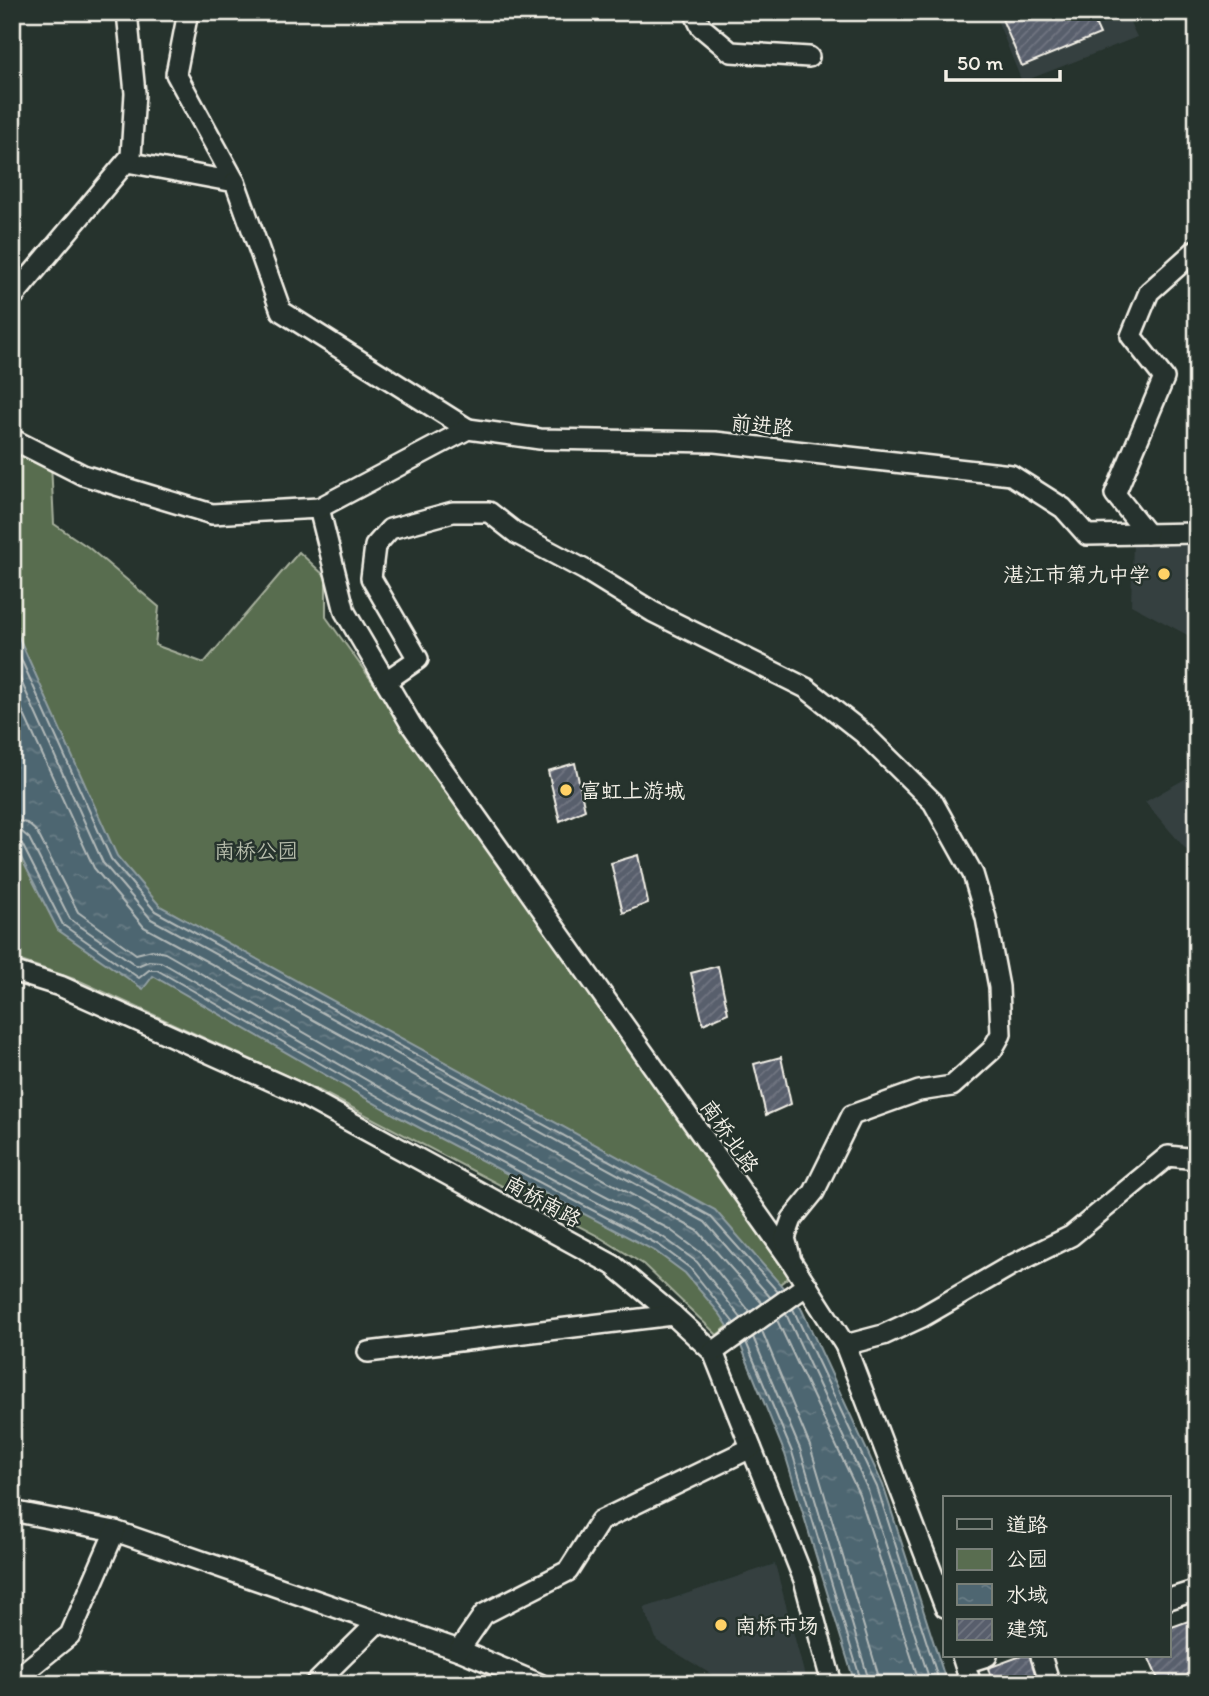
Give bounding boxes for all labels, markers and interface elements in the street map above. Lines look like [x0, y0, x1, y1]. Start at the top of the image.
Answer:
scale bar [946, 38, 1060, 82]
text: 50 m [957, 50, 1004, 75]
street label: 前进路 [729, 409, 795, 441]
place label: 湛江市第九中学 [1003, 562, 1150, 587]
marker: 湛江市第九中学 [1156, 566, 1172, 582]
place label: 富虹上游城 [580, 778, 685, 803]
marker: 富虹上游城 [558, 782, 574, 798]
park label: 南桥公园 [214, 838, 298, 863]
street label: 南桥北路 [696, 1094, 764, 1178]
street label: 南桥南路 [500, 1170, 586, 1232]
legend [943, 1496, 1170, 1658]
text: 道路 [1006, 1512, 1048, 1537]
text: 公园 [1006, 1546, 1048, 1571]
text: 水域 [1006, 1582, 1048, 1607]
place label: 南桥市场 [735, 1613, 819, 1638]
text: 建筑 [1006, 1616, 1048, 1641]
marker: 南桥市场 [713, 1617, 729, 1633]

